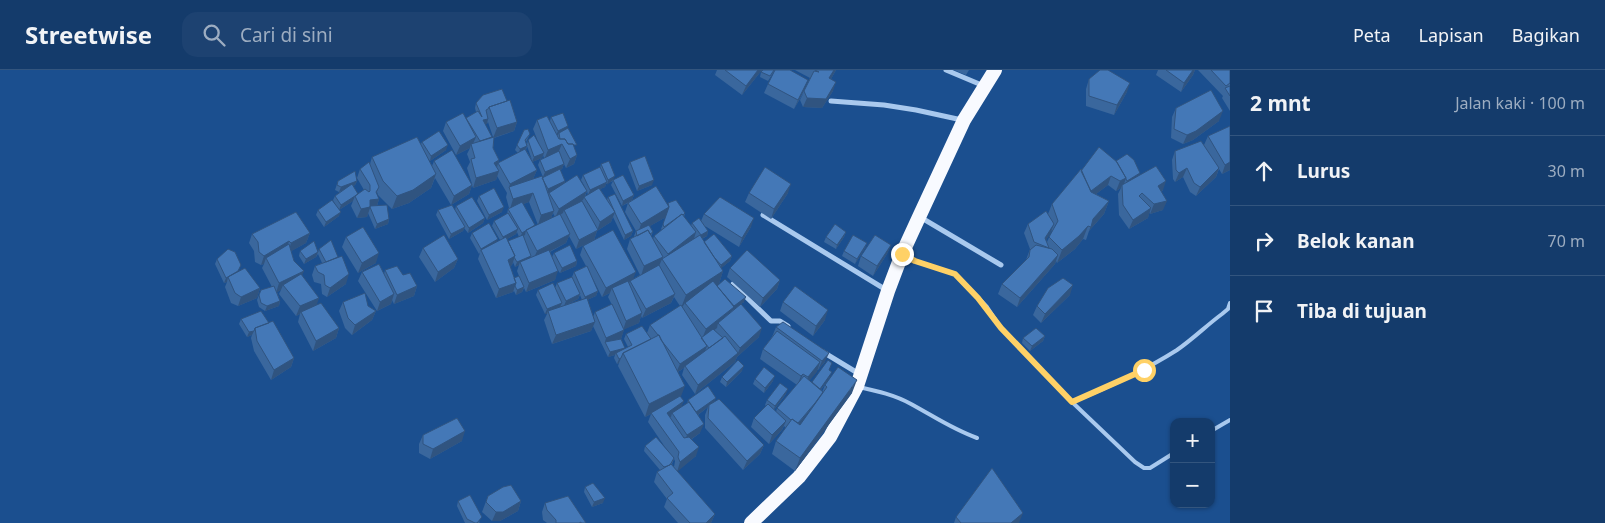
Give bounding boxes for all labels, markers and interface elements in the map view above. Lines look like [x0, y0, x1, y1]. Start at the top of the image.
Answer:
search box [182, 12, 532, 57]
text: Streetwise [25, 18, 152, 51]
icon: search [200, 21, 228, 49]
text: Cari di sini [240, 22, 333, 48]
text: Peta [1353, 23, 1391, 47]
text: Lapisan [1419, 23, 1484, 47]
text: Bagikan [1512, 23, 1580, 47]
text: 2 mnt [1250, 89, 1311, 117]
text: Jalan kaki · 100 m [1455, 92, 1585, 114]
icon: ahead [1250, 157, 1278, 185]
text: Lurus [1297, 158, 1350, 184]
text: 30 m [1548, 160, 1585, 182]
icon: right [1250, 227, 1278, 255]
text: Belok kanan [1297, 228, 1414, 254]
text: 70 m [1548, 230, 1585, 252]
route end [891, 243, 914, 266]
icon: arrive [1250, 297, 1278, 325]
text: Tiba di tujuan [1297, 298, 1427, 324]
route start [1133, 359, 1156, 382]
map controls [1170, 418, 1215, 508]
button: + [1170, 418, 1215, 463]
button: − [1170, 463, 1215, 508]

